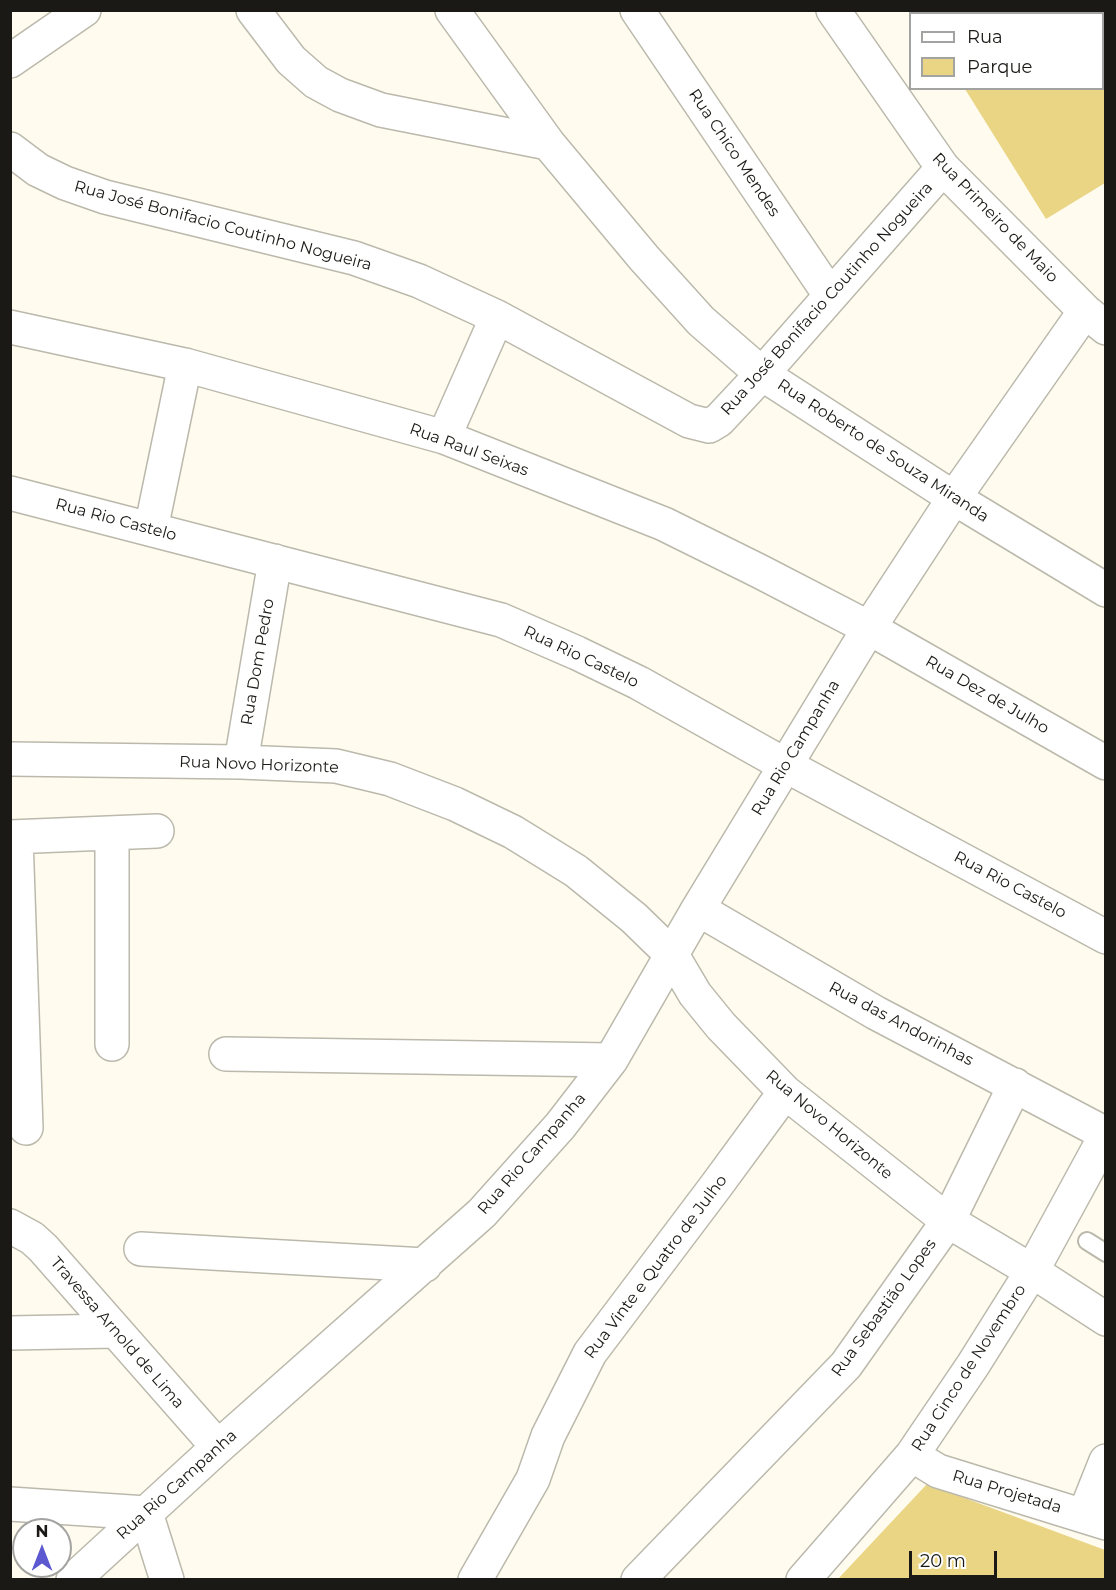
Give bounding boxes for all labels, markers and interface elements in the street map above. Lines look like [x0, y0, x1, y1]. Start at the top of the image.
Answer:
legend [909, 12, 1104, 90]
text: Rua [967, 26, 1003, 48]
text: Parque [967, 56, 1032, 78]
street label: Rua Chico Mendes [684, 86, 784, 220]
street label: Rua Primeiro de Maio [928, 149, 1062, 287]
street label: Rua José Bonifacio Coutinho Nogueira [72, 177, 374, 275]
street label: Rua José Bonifacio Coutinho Nogueira [717, 178, 937, 420]
street label: Rua Roberto de Souza Miranda [774, 375, 992, 527]
street label: Rua Raul Seixas [407, 420, 531, 480]
street label: Rua Rio Castelo [53, 495, 179, 545]
street label: Rua Dom Pedro [237, 597, 279, 727]
street label: Rua Rio Castelo [520, 622, 642, 692]
street label: Rua Dez de Julho [922, 652, 1052, 738]
street label: Rua Rio Campanha [748, 677, 844, 819]
street label: Rua Novo Horizonte [179, 753, 339, 777]
street label: Rua Rio Castelo [950, 847, 1070, 923]
street label: Rua das Andorinhas [825, 978, 977, 1070]
street label: Rua Novo Horizonte [762, 1066, 896, 1184]
street label: Rua Rio Campanha [474, 1089, 590, 1219]
street label: Rua Vinte e Quatro de Julho [581, 1171, 731, 1363]
street label: Rua Sebastião Lopes [828, 1235, 940, 1381]
street label: Travessa Arnold de Lima [46, 1253, 188, 1413]
street label: Rua Cinco de Novembro [908, 1281, 1030, 1455]
street label: Rua Rio Campanha [113, 1426, 241, 1544]
street label: Rua Projetada [950, 1466, 1064, 1518]
north arrow [12, 1518, 72, 1578]
text: N [36, 1522, 48, 1541]
scale bar [912, 1539, 1000, 1577]
text: 20 m [920, 1550, 966, 1572]

